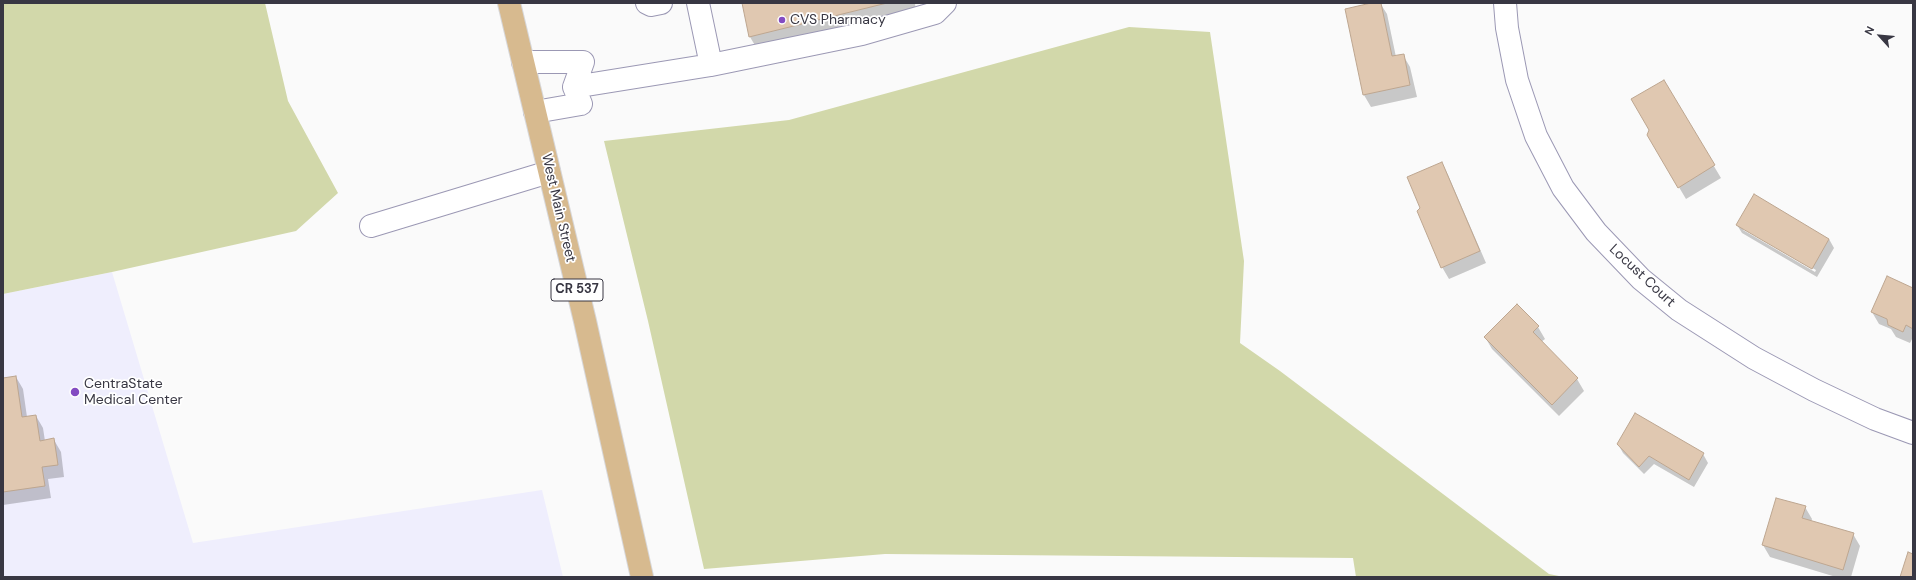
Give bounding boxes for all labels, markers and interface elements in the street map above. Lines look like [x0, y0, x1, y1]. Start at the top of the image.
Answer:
place label: CVS Pharmacy [790, 12, 886, 28]
marker: CVS Pharmacy [777, 15, 787, 25]
north arrow [1860, 16, 1900, 56]
text: N [1861, 24, 1877, 37]
street label: West Main Street [537, 152, 579, 264]
street label: Locust Court [1605, 241, 1679, 311]
road number: CR 537 [551, 279, 603, 301]
place label: CentraState Medical Center [84, 376, 183, 408]
marker: CentraState Medical Center [69, 386, 81, 398]

